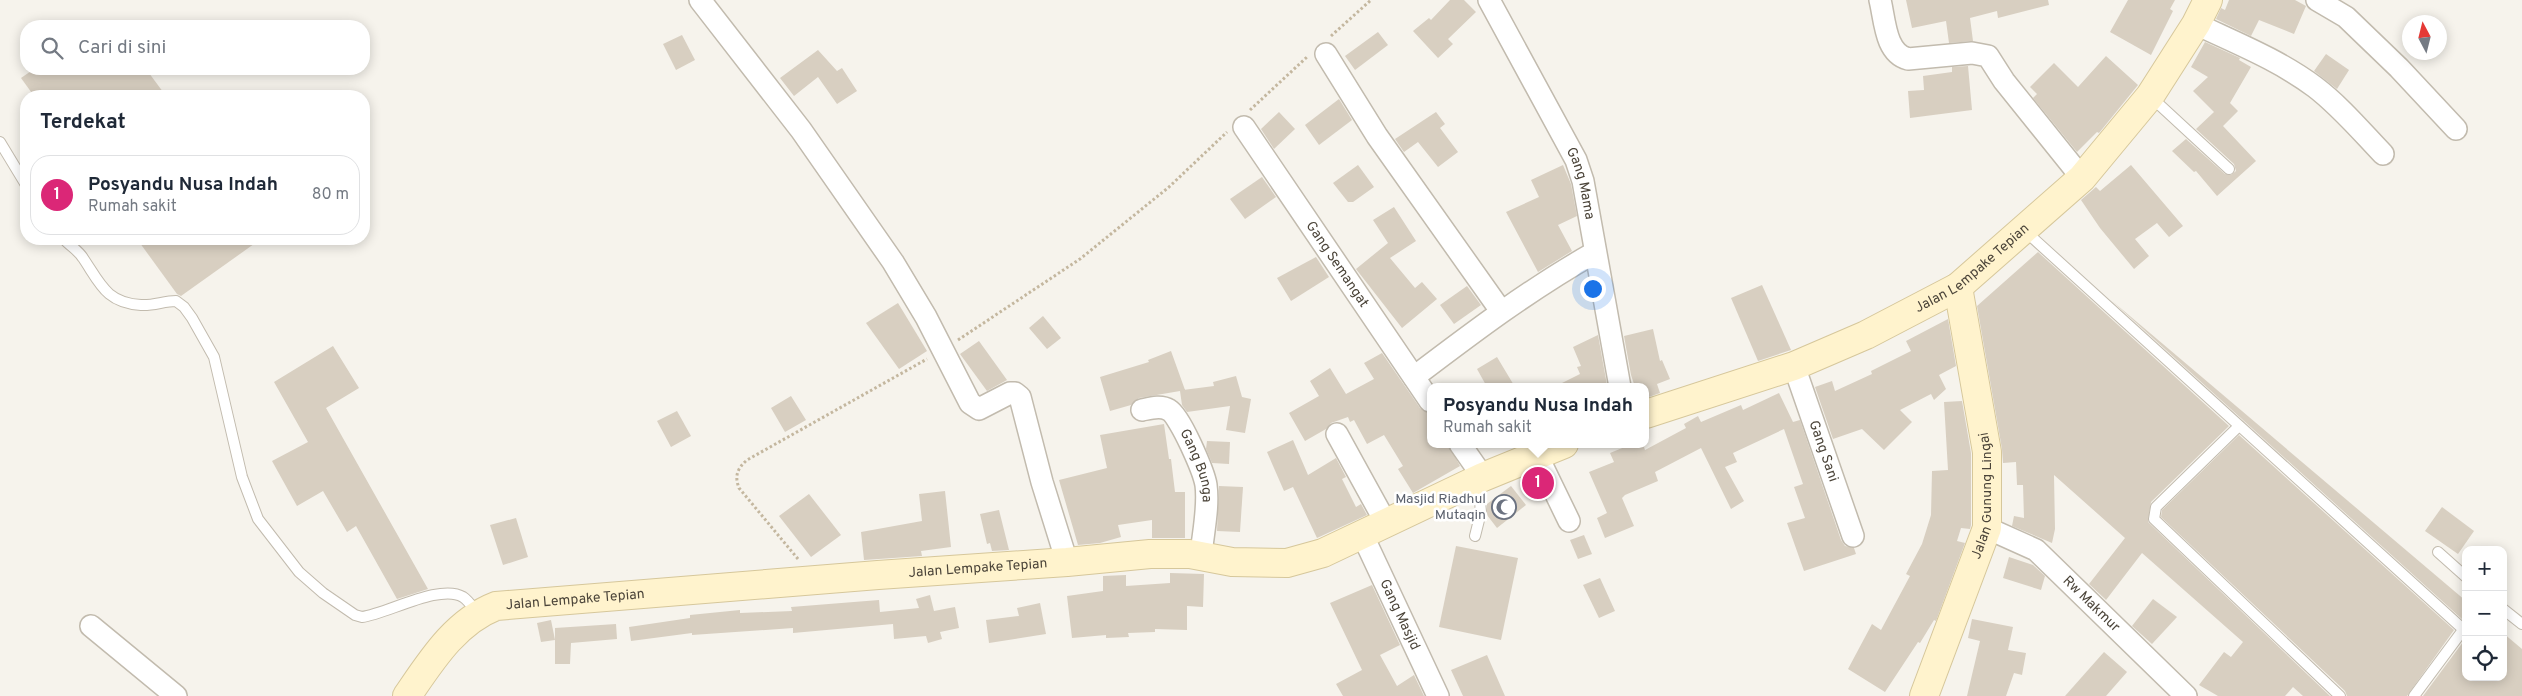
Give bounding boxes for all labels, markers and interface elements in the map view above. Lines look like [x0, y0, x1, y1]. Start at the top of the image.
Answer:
north arrow [2402, 15, 2447, 60]
search box [20, 20, 370, 75]
icon: search [38, 34, 66, 62]
text: Cari di sini [78, 36, 166, 60]
text: Terdekat [40, 109, 126, 136]
street label: Gang Mama [1562, 144, 1598, 221]
text: Posyandu Nusa Indah [88, 173, 278, 197]
text: 1 [54, 185, 60, 205]
text: 80 m [312, 185, 349, 205]
text: Rumah sakit [88, 197, 177, 217]
street label: Gang Semangat [1302, 218, 1372, 311]
street label: Jalan Lempake Tepian [1912, 220, 2033, 316]
your location [1580, 276, 1606, 302]
popup [1427, 383, 1649, 448]
text: Posyandu Nusa Indah [1443, 394, 1633, 418]
text: Rumah sakit [1443, 418, 1532, 438]
street label: Gang Sani [1805, 418, 1842, 484]
street label: Gang Bunga [1176, 426, 1215, 502]
street label: Jalan Gunung Lingai [1968, 431, 1996, 562]
pin: 1 [1522, 464, 1554, 502]
place label: Masjid Riadhul Mutaqin [1395, 491, 1486, 524]
mosque icon: Masjid Riadhul Mutaqin [1491, 494, 1517, 520]
map controls [2462, 546, 2507, 681]
button: + [2462, 546, 2507, 591]
street label: Jalan Lempake Tepian [908, 555, 1048, 581]
street label: Rw Makmur [2059, 572, 2124, 636]
street label: Gang Masjid [1376, 576, 1424, 653]
street label: Jalan Lempake Tepian [505, 585, 645, 614]
button: − [2462, 591, 2507, 636]
button: locate [2462, 636, 2507, 681]

